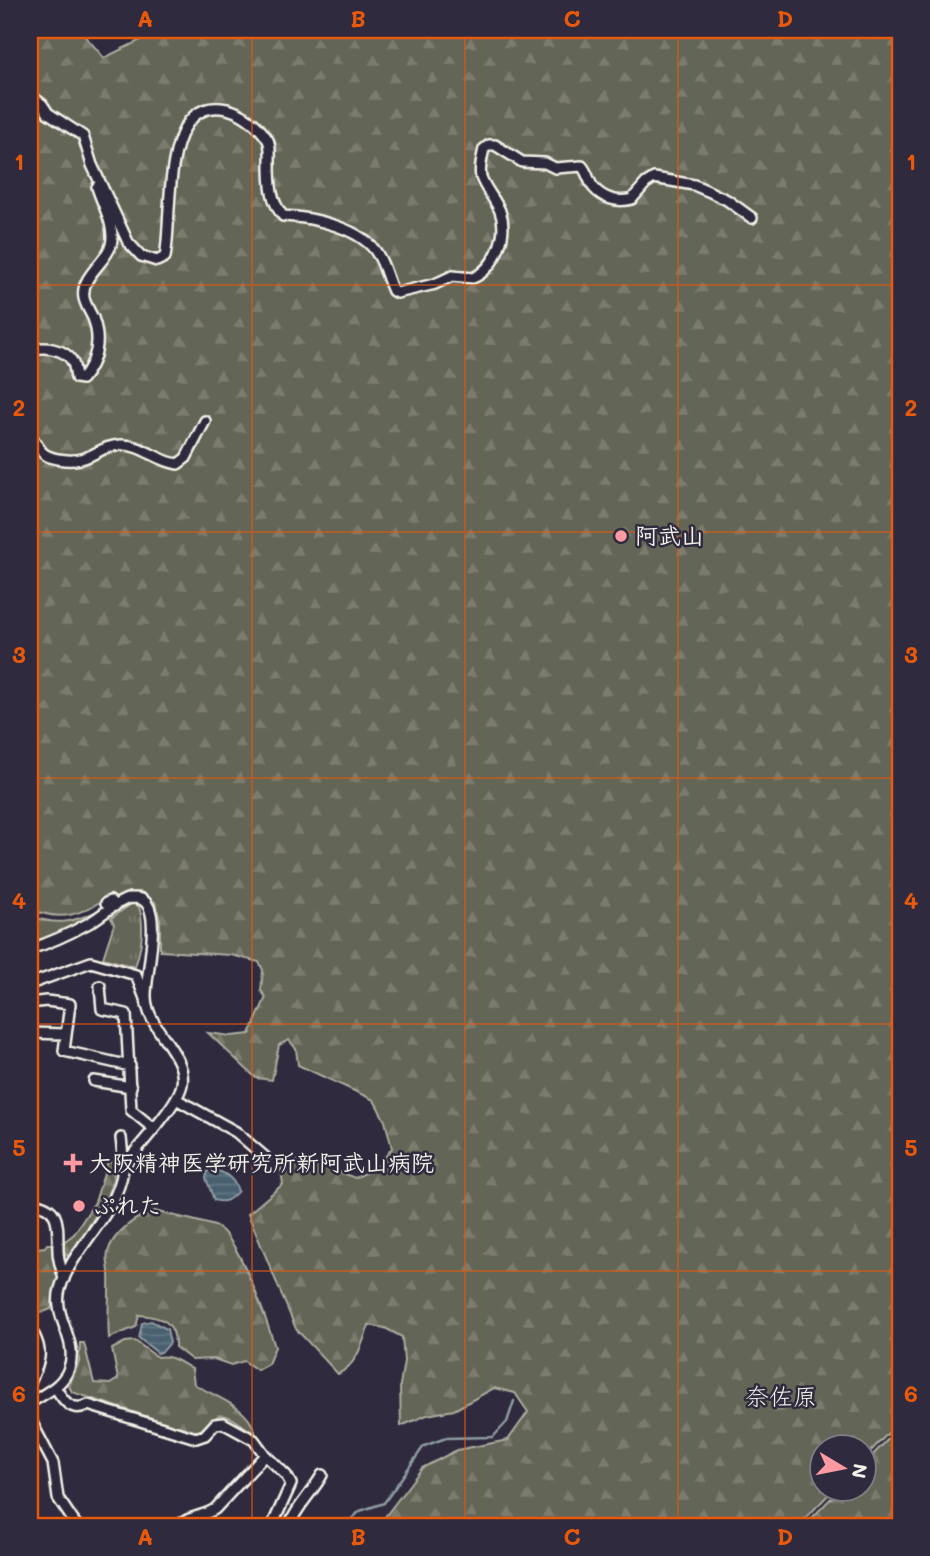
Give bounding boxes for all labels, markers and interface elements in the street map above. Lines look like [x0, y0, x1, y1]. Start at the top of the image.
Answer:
text: A [137, 3, 153, 33]
text: B [350, 3, 366, 33]
text: C [563, 3, 581, 33]
text: D [777, 3, 793, 33]
text: 1 [14, 146, 24, 176]
text: 1 [906, 146, 916, 176]
text: 2 [13, 392, 25, 422]
text: 2 [905, 392, 917, 422]
place label: 阿武山 [635, 520, 704, 550]
marker: 阿武山 [613, 528, 629, 544]
text: 3 [12, 639, 26, 669]
text: 3 [904, 639, 918, 669]
text: 4 [12, 885, 26, 915]
text: 4 [904, 885, 918, 915]
text: 5 [12, 1132, 26, 1162]
text: 5 [904, 1132, 918, 1162]
place label: 大阪精神医学研究所新阿武山病院 [89, 1147, 434, 1177]
marker: 大阪精神医学研究所新阿武山病院 [63, 1153, 83, 1173]
place label: ぷれた [93, 1190, 162, 1220]
marker: ぷれた [71, 1198, 87, 1214]
text: 6 [12, 1378, 26, 1408]
text: 6 [904, 1378, 918, 1408]
district label: 奈佐原 [745, 1380, 817, 1411]
north arrow [808, 1434, 878, 1504]
text: N [847, 1462, 874, 1480]
text: A [137, 1521, 153, 1551]
text: B [350, 1521, 366, 1551]
text: C [563, 1521, 581, 1551]
text: D [777, 1521, 793, 1551]

